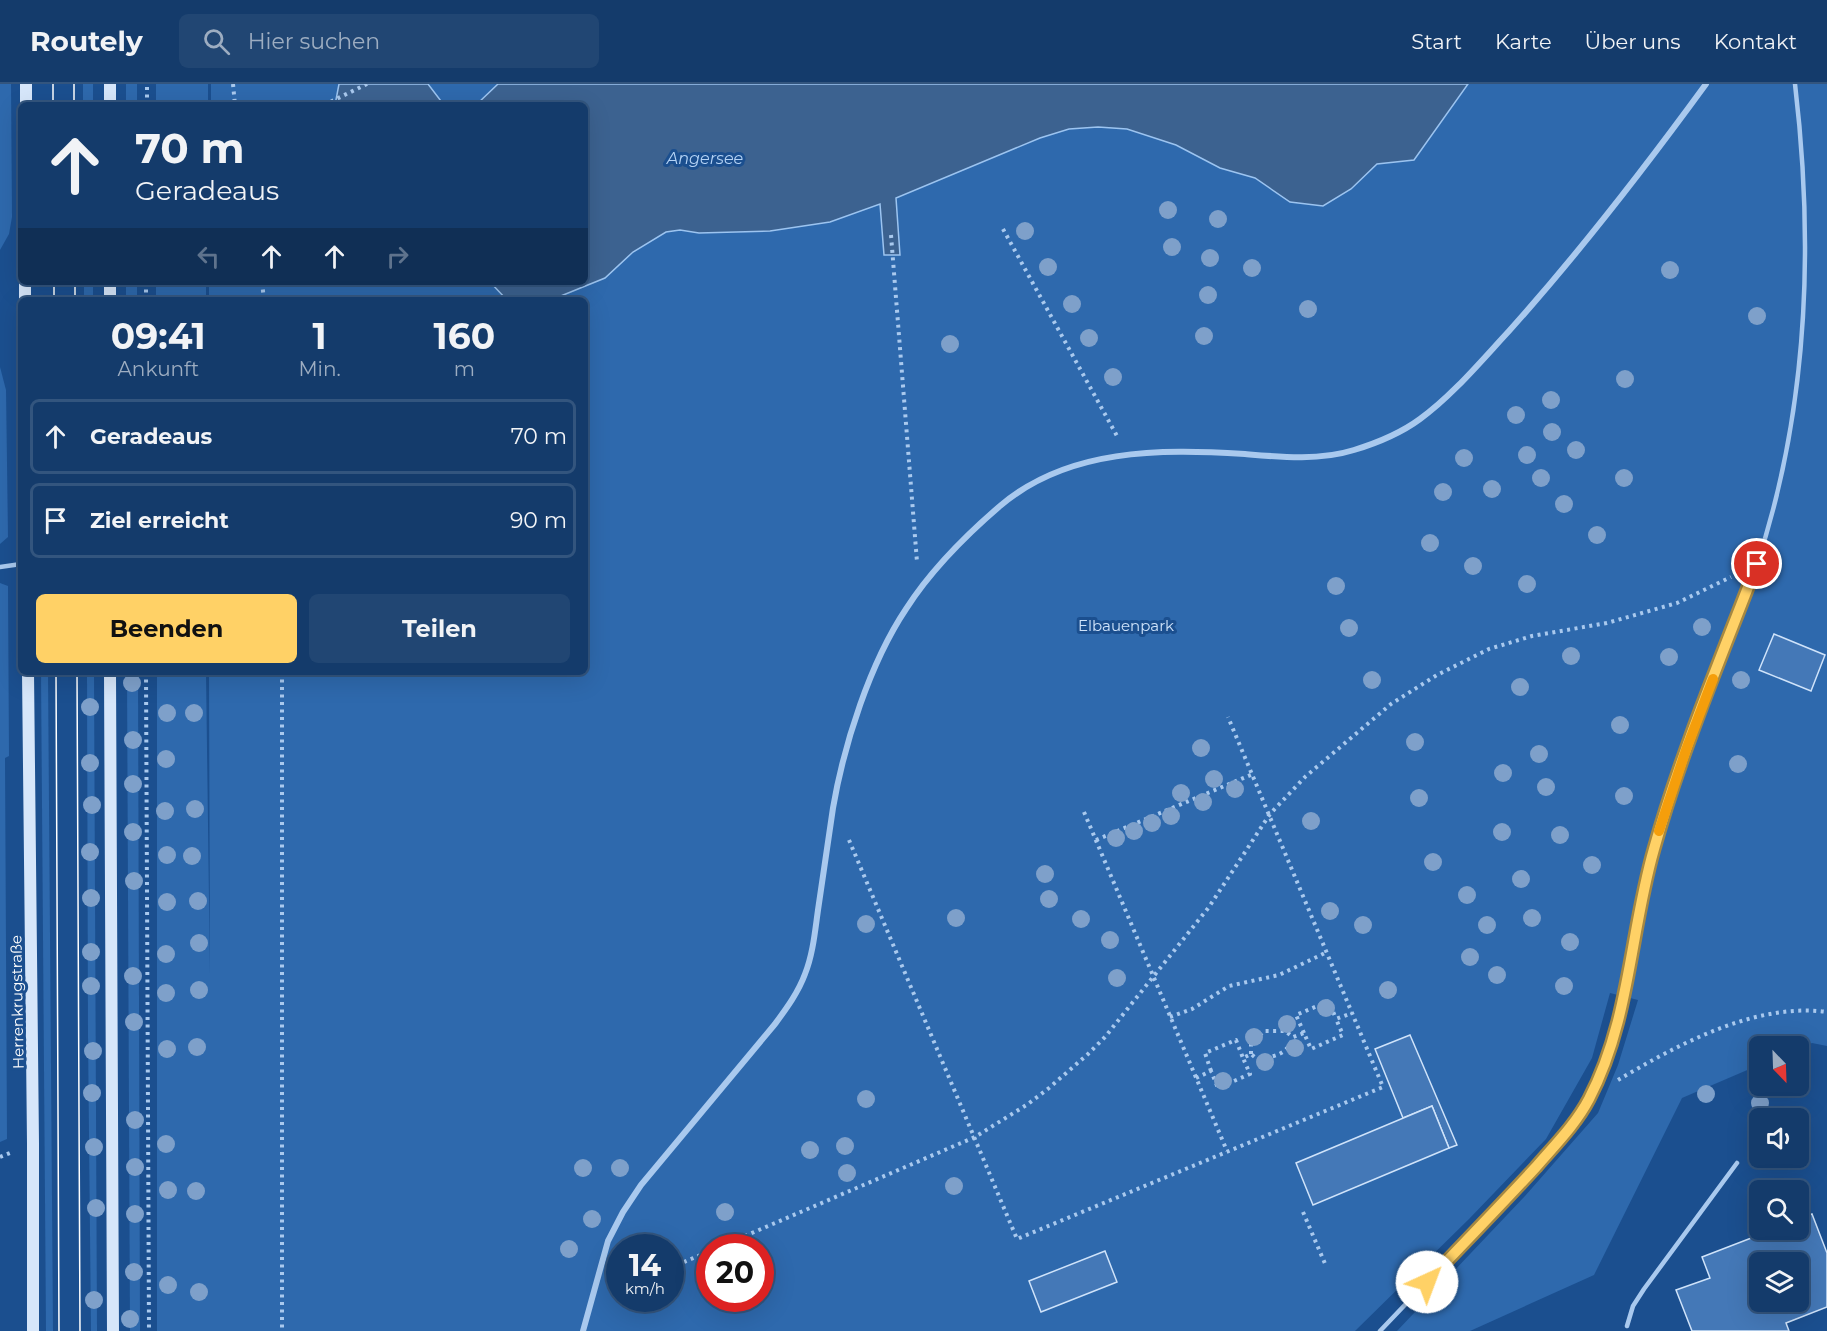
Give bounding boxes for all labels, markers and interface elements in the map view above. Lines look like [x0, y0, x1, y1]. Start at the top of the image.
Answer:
search box [179, 14, 599, 68]
text: Routely [30, 24, 143, 58]
icon: search [200, 25, 233, 58]
text: Hier suchen [248, 28, 380, 55]
text: Start [1411, 29, 1462, 54]
text: Karte [1495, 29, 1552, 54]
text: Über uns [1585, 29, 1681, 54]
text: Kontakt [1714, 29, 1797, 54]
text: 70 m [135, 122, 245, 174]
icon: ahead [36, 126, 114, 204]
water label: Angersee [666, 149, 743, 168]
text: Geradeaus [135, 174, 279, 207]
icon: left [192, 240, 225, 273]
icon: ahead [255, 240, 288, 273]
icon: ahead [318, 240, 351, 273]
icon: right [381, 240, 414, 273]
text: 09:41 [111, 314, 206, 358]
text: 1 [313, 314, 327, 358]
text: 160 [434, 314, 495, 358]
text: Ankunft [118, 357, 199, 381]
text: Min. [299, 357, 341, 381]
text: m [454, 357, 475, 381]
icon: ahead [39, 420, 72, 453]
text: Geradeaus [90, 423, 212, 450]
text: 70 m [511, 423, 567, 450]
icon: arrive [39, 504, 72, 537]
text: Ziel erreicht [90, 507, 229, 534]
text: 90 m [510, 507, 567, 534]
pin [1731, 538, 1782, 589]
icon: arrive [1740, 547, 1773, 580]
button: Beenden [36, 594, 297, 663]
button: Teilen [309, 594, 570, 663]
park label: Elbauenpark [1078, 616, 1174, 635]
street label: Herrenkrugstraße [6, 935, 28, 1069]
north arrow [1749, 1036, 1809, 1096]
map controls [1749, 1036, 1809, 1312]
button: sound [1749, 1108, 1809, 1168]
button: search [1749, 1180, 1809, 1240]
speed limit sign: 20 [696, 1234, 774, 1312]
text: 14 [629, 1247, 661, 1284]
position arrow [1395, 1250, 1459, 1314]
button: layers [1749, 1252, 1809, 1312]
text: km/h [625, 1279, 665, 1298]

